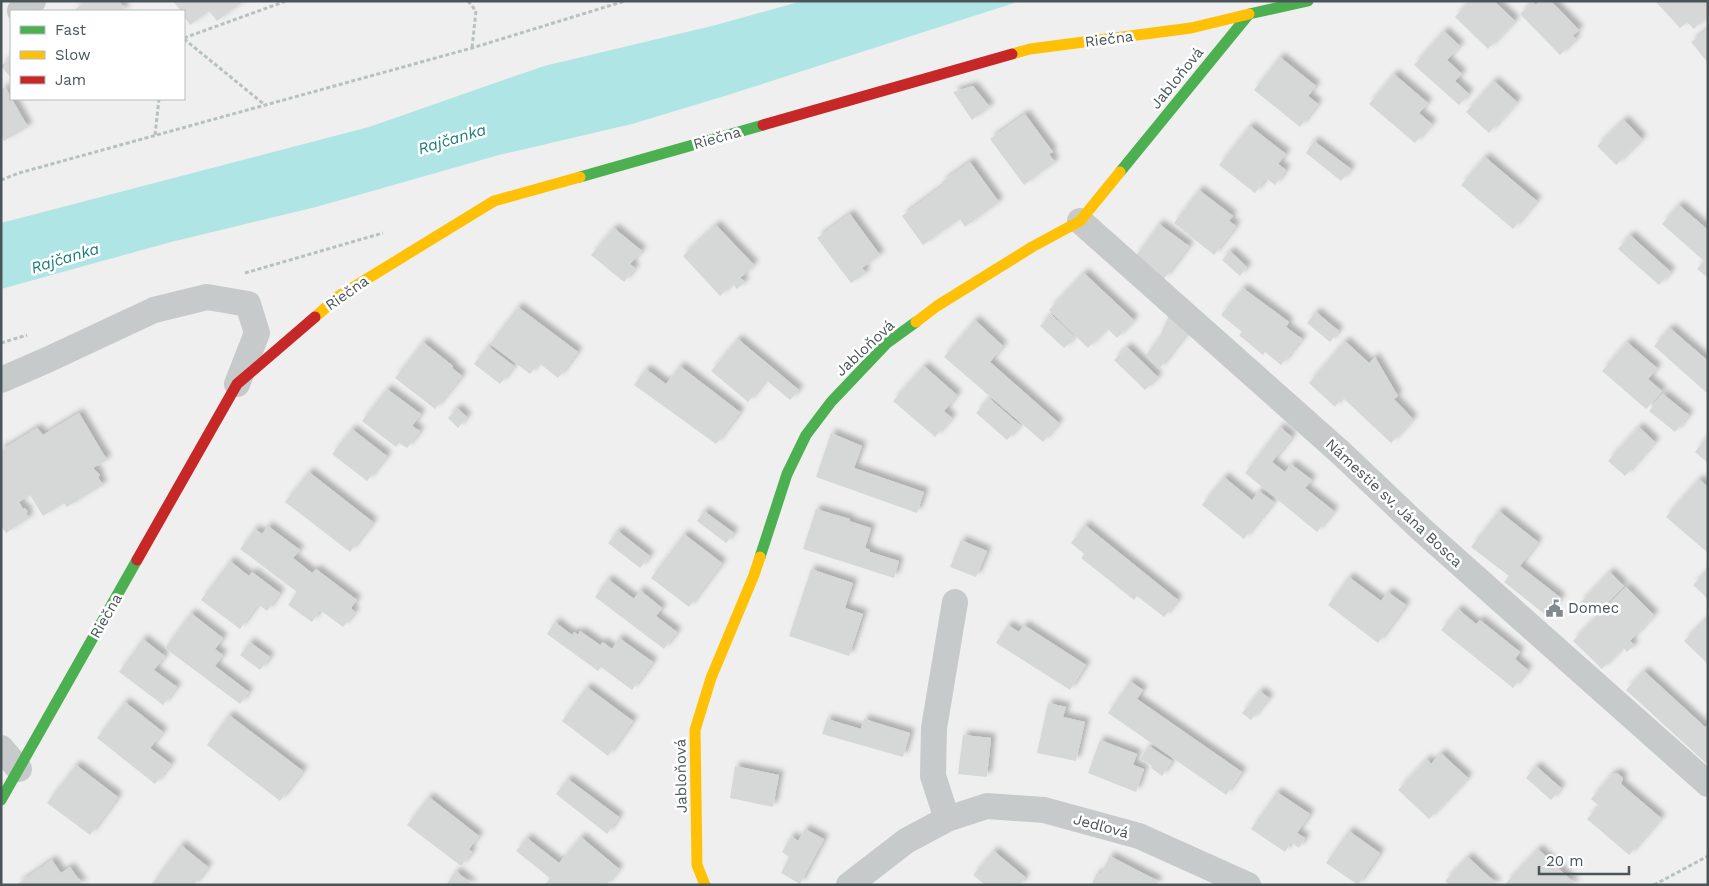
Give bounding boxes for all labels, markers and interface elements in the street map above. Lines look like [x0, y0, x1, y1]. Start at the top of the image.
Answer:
legend [10, 10, 185, 100]
text: Fast [55, 21, 87, 39]
street label: Riečna [1084, 27, 1135, 51]
street label: Jabloňová [1147, 43, 1208, 112]
text: Slow [55, 46, 91, 64]
text: Jam [55, 71, 86, 89]
water label: Rajčanka [416, 120, 488, 158]
street label: Riečna [691, 122, 743, 153]
water label: Rajčanka [29, 239, 101, 277]
street label: Riečna [322, 271, 373, 314]
street label: Jabloňová [832, 316, 899, 380]
street label: Námestie sv. Jána Bosca [1322, 435, 1466, 571]
street label: Riečna [86, 590, 126, 642]
public building icon: Domec [1544, 598, 1564, 618]
place label: Domec [1568, 599, 1619, 617]
street label: Jabloňová [671, 738, 691, 813]
street label: Jedľová [1071, 810, 1131, 842]
scale bar [1539, 844, 1629, 876]
text: 20 m [1546, 852, 1584, 870]

